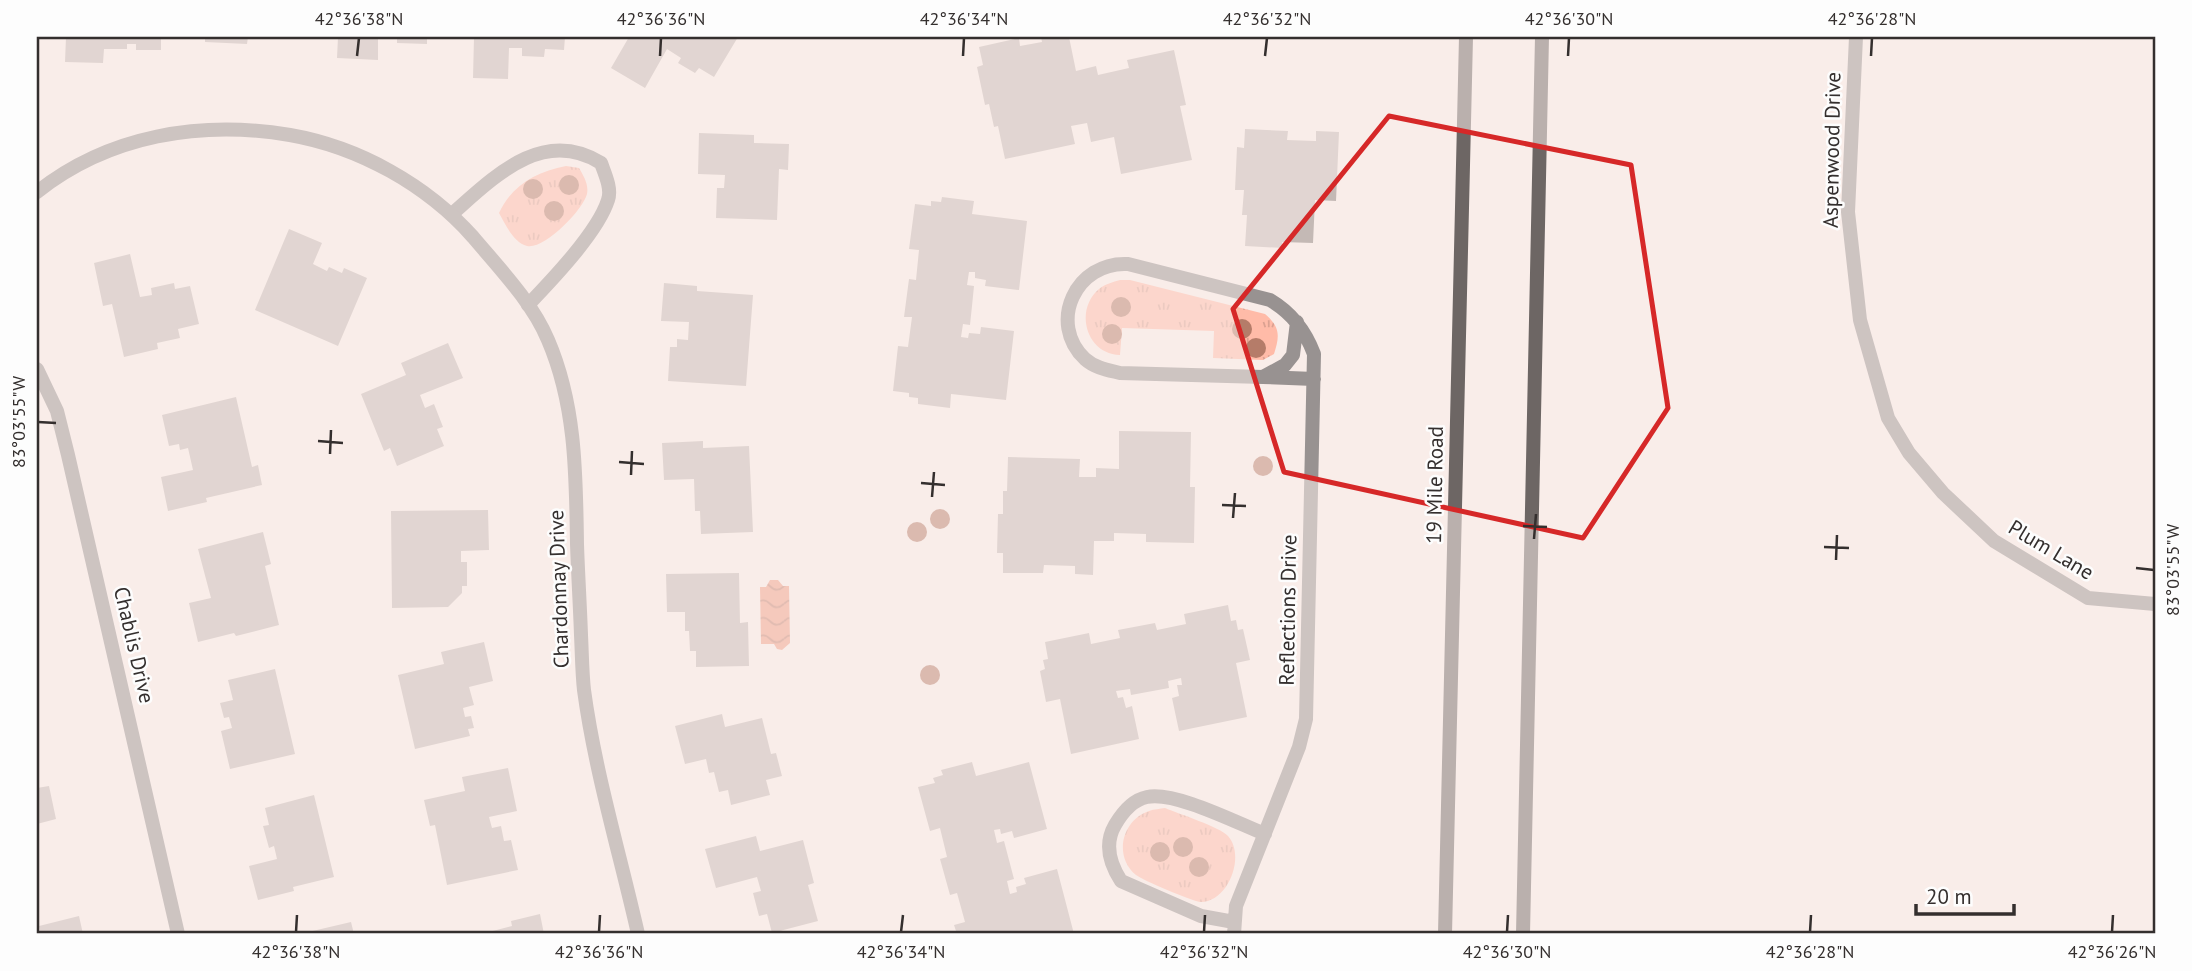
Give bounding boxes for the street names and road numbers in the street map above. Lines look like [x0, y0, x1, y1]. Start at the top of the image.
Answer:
street label: Aspenwood Drive [1817, 72, 1846, 228]
street label: 19 Mile Road [1420, 426, 1449, 544]
street label: Chardonnay Drive [542, 509, 575, 669]
street label: Plum Lane [2004, 514, 2099, 586]
street label: Reflections Drive [1273, 534, 1302, 686]
street label: Chablis Drive [108, 584, 161, 706]

